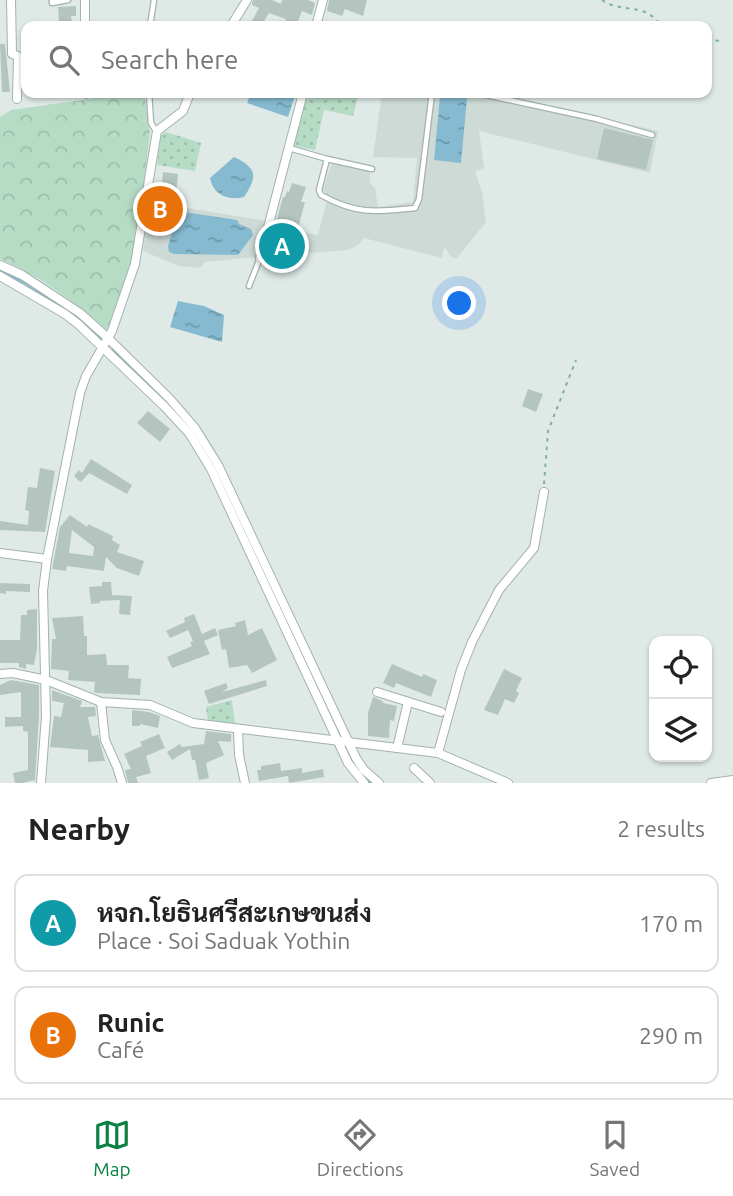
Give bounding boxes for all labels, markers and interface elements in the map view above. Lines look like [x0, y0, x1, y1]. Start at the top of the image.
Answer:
search box [21, 21, 712, 98]
icon: search [45, 41, 83, 79]
text: Search here [101, 45, 238, 74]
pin: B [137, 183, 183, 235]
pin: A [259, 220, 305, 272]
your location [442, 286, 476, 320]
map controls [649, 636, 712, 762]
button: locate [649, 636, 712, 699]
button: layers [649, 699, 712, 762]
text: Nearby [28, 812, 130, 846]
text: 2 results [617, 816, 705, 841]
text: หจก.โยธินศรีสะเกษขนส่ง [97, 898, 372, 927]
text: A [45, 911, 61, 936]
text: 170 m [639, 911, 703, 936]
text: Place · Soi Saduak Yothin [97, 928, 350, 953]
text: Runic [97, 1008, 164, 1037]
text: B [45, 1023, 61, 1048]
text: 290 m [639, 1023, 703, 1048]
text: Café [97, 1037, 144, 1062]
tab: Map [93, 1116, 131, 1180]
tab: Directions [317, 1116, 404, 1180]
tab: Saved [589, 1116, 640, 1180]

